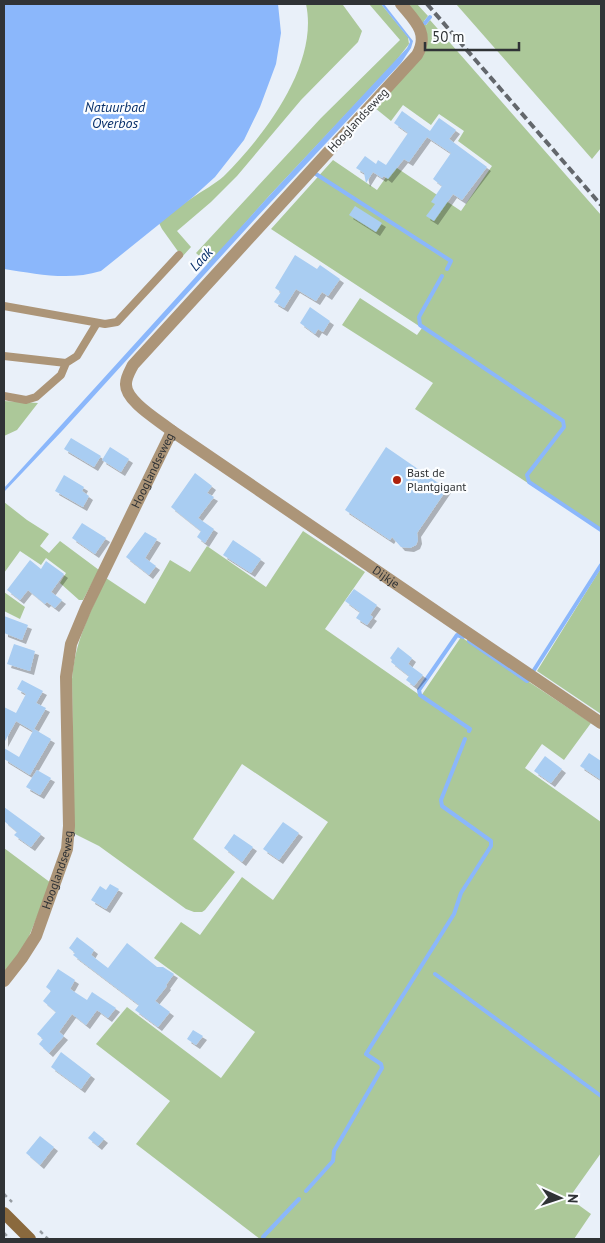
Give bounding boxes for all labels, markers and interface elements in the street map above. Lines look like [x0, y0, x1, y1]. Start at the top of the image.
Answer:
scale bar [425, 20, 519, 52]
text: 50 m [432, 27, 465, 46]
street label: Hooglandseweg [324, 85, 391, 155]
water label: Natuurbad Overbos [85, 98, 146, 132]
water label: Laak [185, 243, 217, 275]
street label: Hooglandseweg [128, 430, 177, 510]
place label: Bast de Plantgigant [407, 465, 466, 494]
marker: Bast de Plantgigant [391, 474, 403, 486]
street label: Dijkje [370, 562, 403, 591]
street label: Hooglandseweg [38, 830, 76, 911]
north arrow [535, 1173, 585, 1223]
text: N [564, 1194, 582, 1204]

